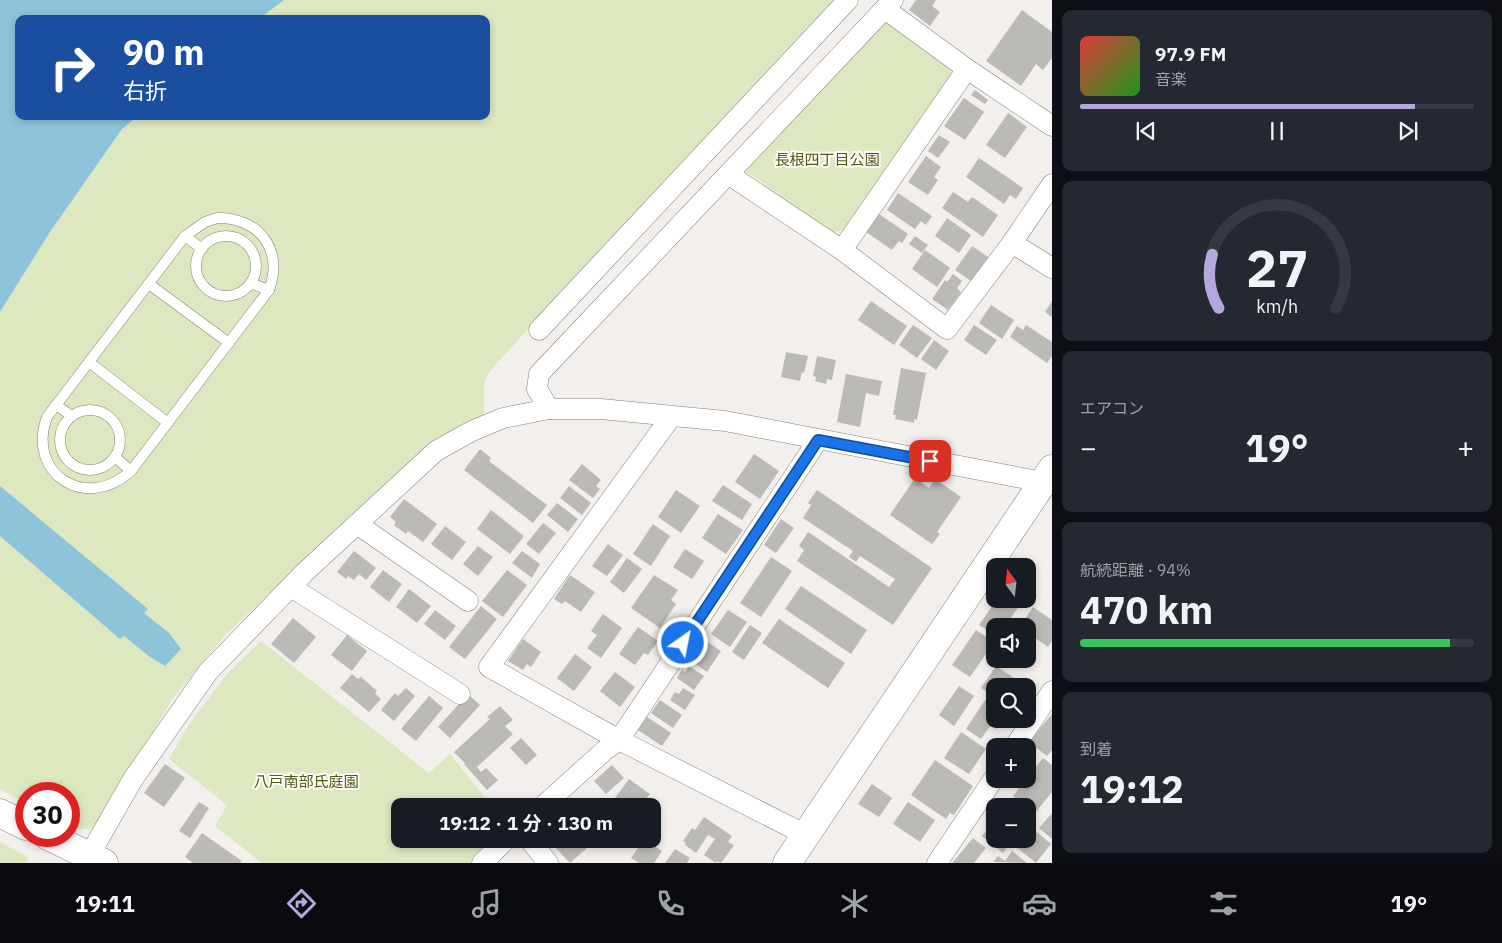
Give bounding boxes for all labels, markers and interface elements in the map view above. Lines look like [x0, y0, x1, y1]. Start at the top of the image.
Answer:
text: 90 m [123, 29, 205, 75]
icon: right [40, 35, 105, 100]
text: 97.9 FM [1155, 42, 1226, 66]
text: 音楽 [1155, 69, 1187, 89]
text: 右折 [123, 76, 167, 105]
icon: previous [1132, 117, 1160, 145]
icon: pause [1263, 117, 1291, 145]
icon: next [1394, 117, 1422, 145]
park label: 長根四丁目公園 [774, 150, 880, 169]
text: 27 [1246, 234, 1308, 301]
text: km/h [1256, 295, 1298, 318]
text: エアコン [1080, 398, 1144, 418]
text: 19° [1245, 423, 1309, 472]
text: − [1080, 429, 1097, 466]
text: + [1457, 429, 1474, 466]
pin [909, 440, 951, 482]
icon: arrive [916, 447, 944, 475]
north arrow [986, 558, 1036, 608]
map controls [986, 558, 1036, 848]
text: 航続距離 · 94% [1080, 560, 1191, 580]
text: 470 km [1080, 585, 1213, 634]
position arrow [656, 616, 708, 668]
button: sound [986, 618, 1036, 668]
button: search [986, 678, 1036, 728]
button: + [986, 738, 1036, 788]
text: 到着 [1080, 739, 1112, 759]
text: 19:12 [1080, 764, 1184, 813]
park label: 八戸南部氏庭園 [253, 772, 359, 791]
speed limit sign: 30 [15, 782, 80, 847]
button: − [986, 798, 1036, 848]
text: 19:12 · 1 分 · 130 m [439, 811, 613, 835]
icon: directions [284, 886, 319, 921]
icon: music [469, 886, 504, 921]
icon: phone [653, 886, 688, 921]
icon: climate [837, 886, 872, 921]
icon: car [1022, 886, 1057, 921]
icon: filters [1206, 886, 1241, 921]
text: 19:11 [75, 889, 135, 918]
text: 19° [1390, 889, 1427, 918]

